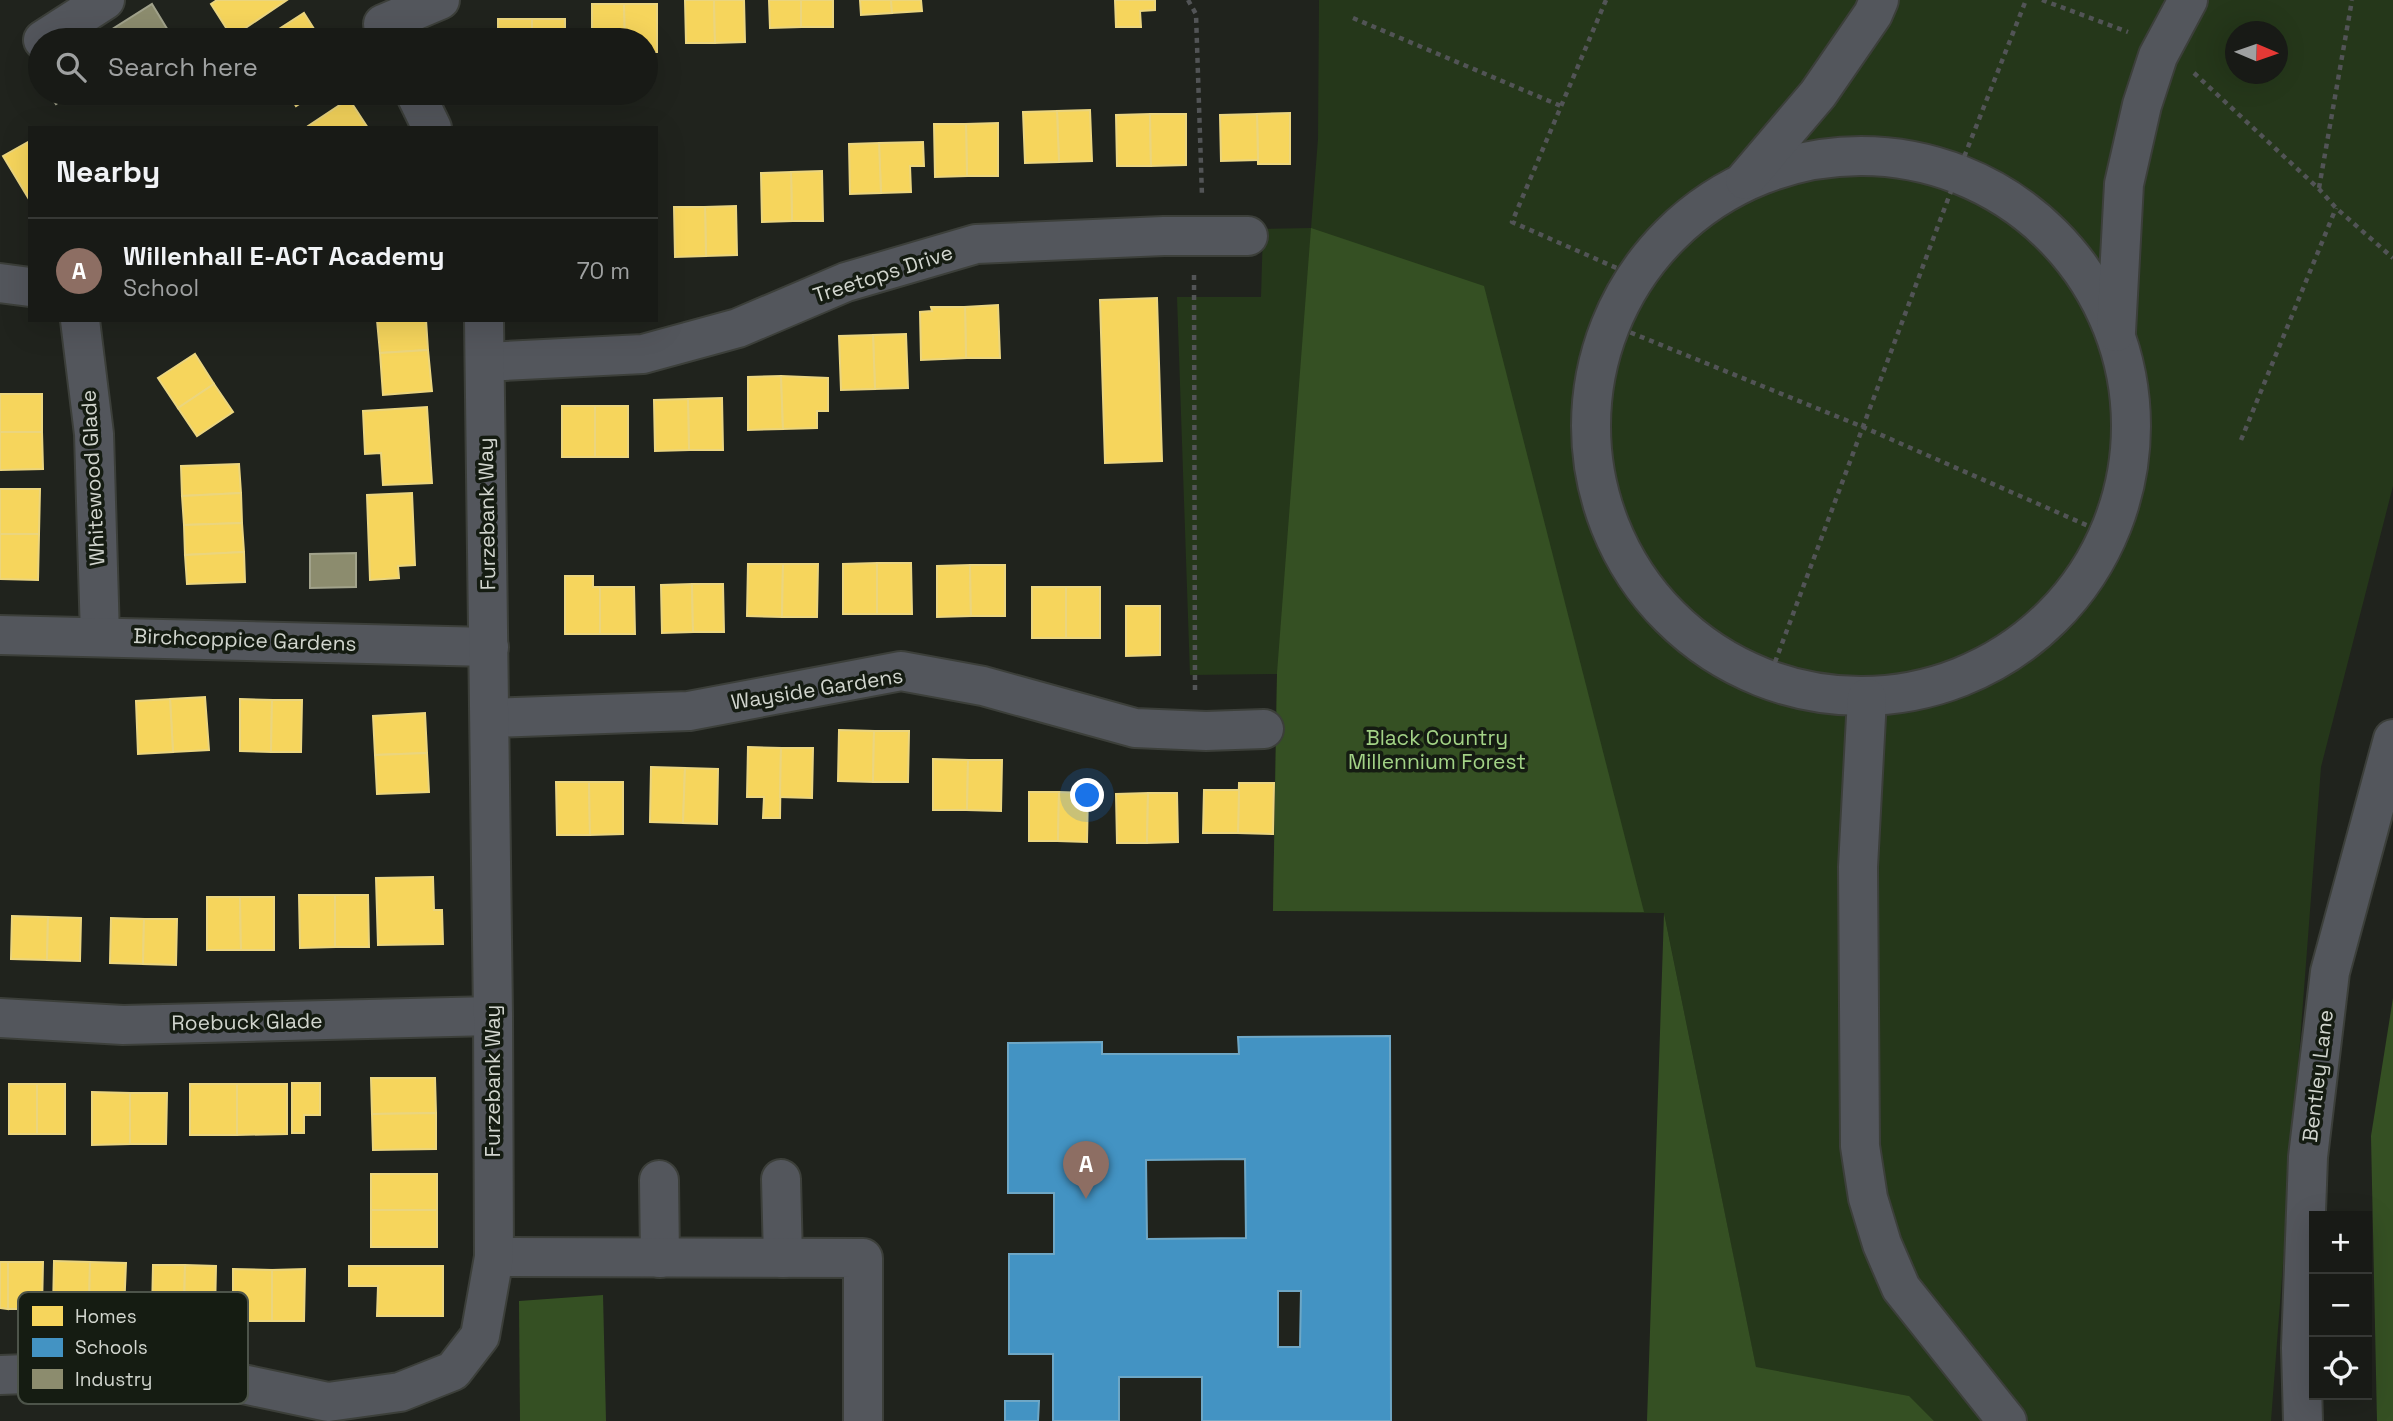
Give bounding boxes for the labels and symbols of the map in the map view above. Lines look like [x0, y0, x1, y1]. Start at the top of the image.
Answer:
north arrow [2225, 21, 2288, 84]
street label: Treetops Drive [810, 238, 956, 309]
street label: Whitewood Glade [74, 389, 111, 567]
street label: Furzebank Way [472, 437, 501, 591]
street label: Birchcoppice Gardens [133, 622, 357, 657]
street label: Wayside Gardens [729, 662, 905, 715]
park label: Black Country Millennium Forest [1348, 724, 1526, 775]
your location [1070, 778, 1104, 812]
street label: Furzebank Way [479, 1005, 506, 1157]
street label: Roebuck Glade [171, 1007, 323, 1036]
street label: Bentley Lane [2296, 1008, 2339, 1144]
pin: A [1063, 1141, 1109, 1199]
legend [18, 1292, 248, 1404]
text: Homes [75, 1304, 137, 1329]
text: Schools [75, 1335, 148, 1360]
text: Industry [75, 1367, 152, 1392]

